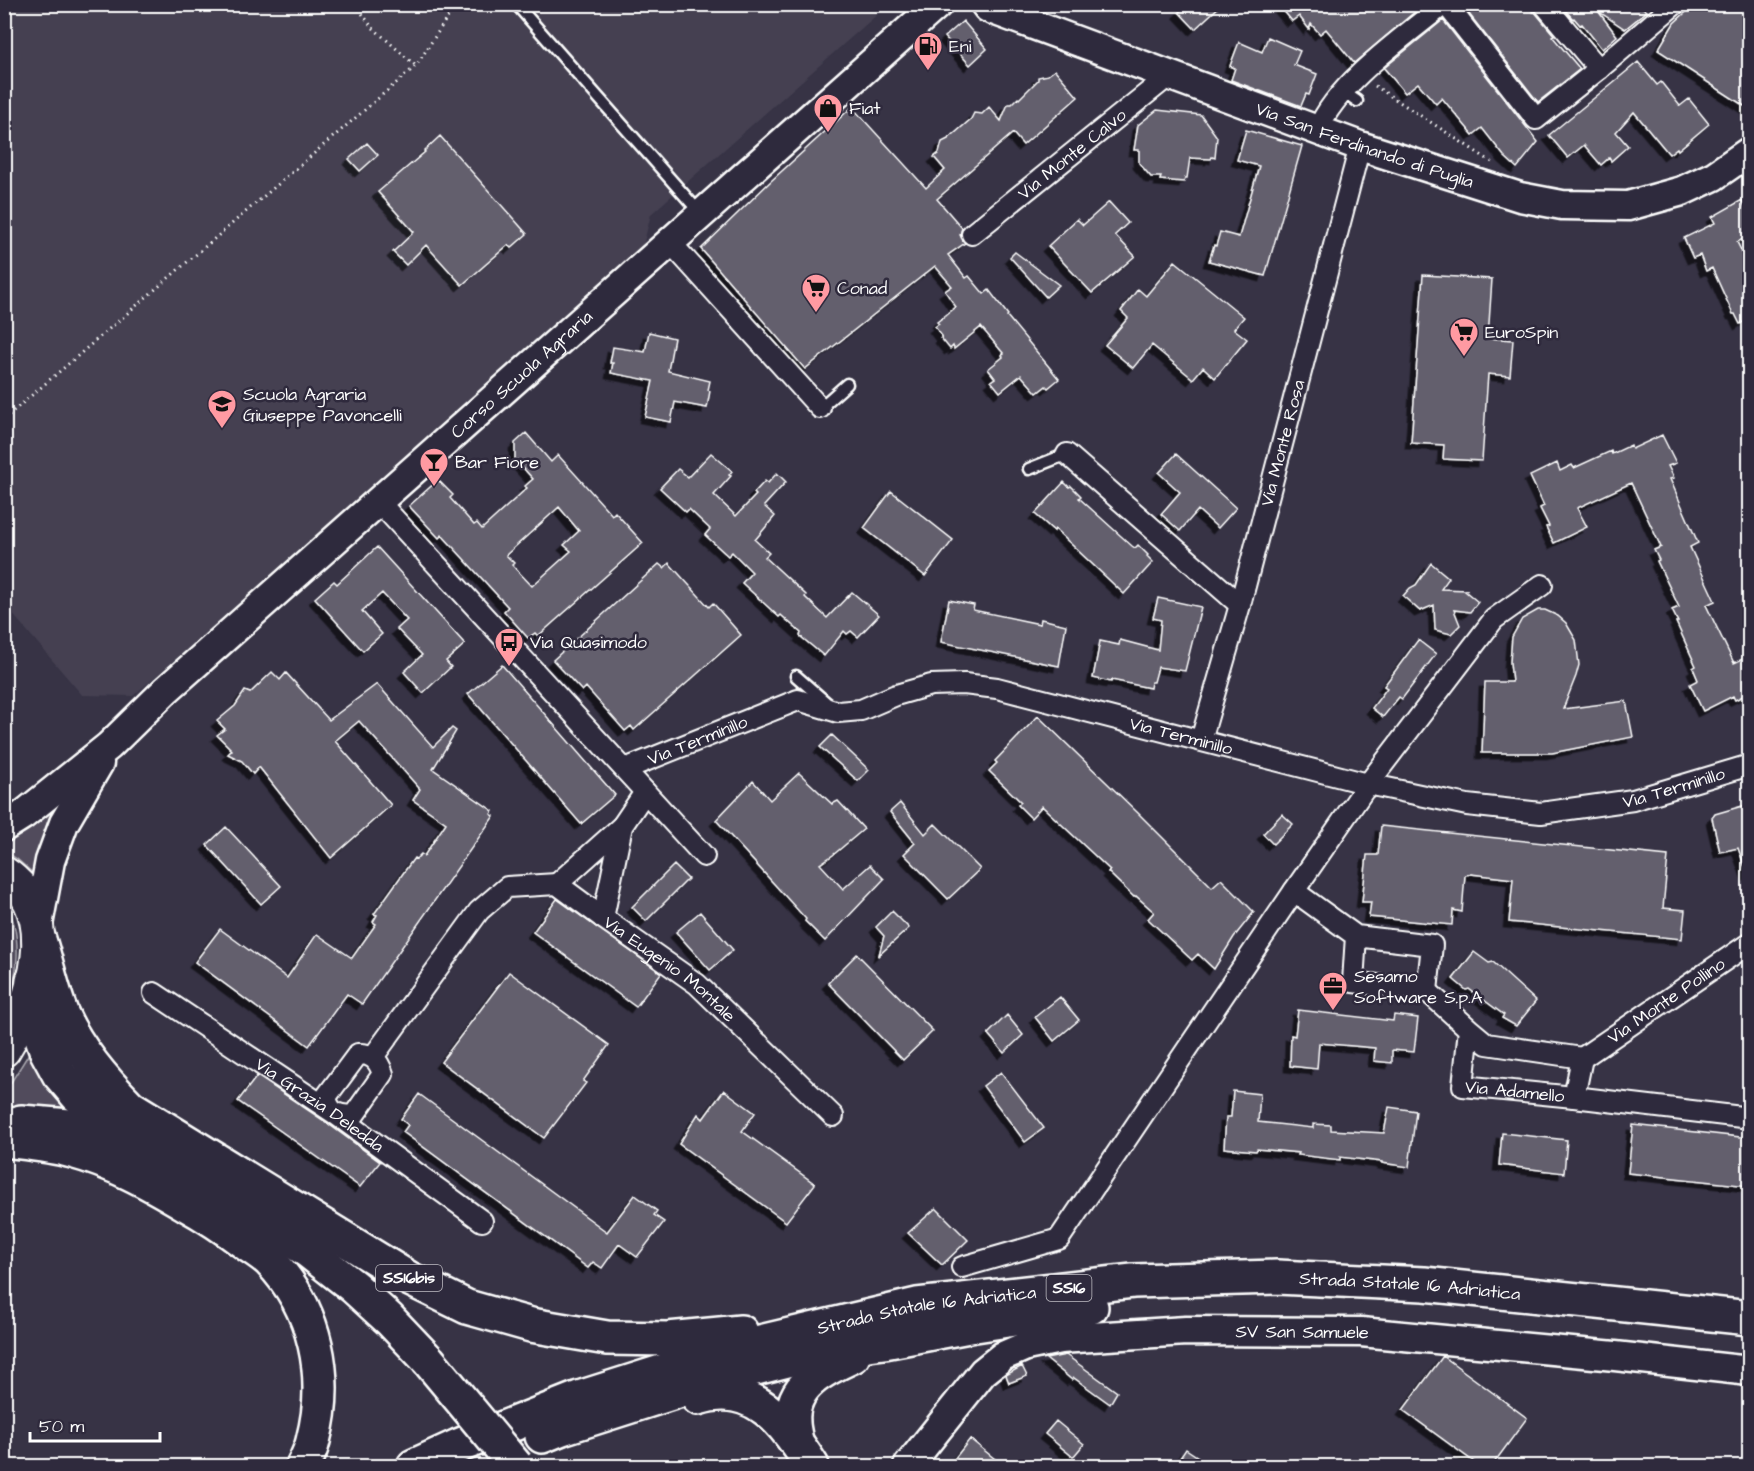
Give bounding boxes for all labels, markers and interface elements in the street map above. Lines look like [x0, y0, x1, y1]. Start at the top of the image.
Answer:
fuel station icon: Eni [912, 30, 944, 72]
place label: Eni [949, 34, 972, 59]
shop icon: Fiat [812, 92, 844, 134]
place label: Fiat [849, 96, 881, 121]
street label: Via San Ferdinando di Puglia [1252, 96, 1477, 194]
street label: Via Monte Calvo [1012, 102, 1131, 205]
supermarket icon: Conad [800, 272, 832, 314]
place label: Conad [837, 276, 887, 301]
street label: Corso Scuola Agraria [445, 304, 598, 444]
supermarket icon: EuroSpin [1448, 316, 1480, 358]
place label: EuroSpin [1485, 320, 1558, 345]
street label: Via Monte Rosa [1254, 377, 1311, 509]
place label: Scuola Agraria Giuseppe Pavoncelli [243, 382, 402, 428]
school or university icon: Scuola Agraria Giuseppe Pavoncelli [206, 388, 238, 430]
bar icon: Bar Fiore [418, 446, 450, 488]
place label: Bar Fiore [455, 450, 539, 475]
bus stop icon: Via Quasimodo [493, 626, 525, 668]
place label: Via Quasimodo [530, 630, 647, 655]
street label: Via Terminillo [644, 709, 751, 771]
street label: Via Terminillo [1127, 710, 1235, 761]
street label: Via Terminillo [1621, 761, 1728, 814]
street label: Via Eugenio Montale [599, 910, 742, 1028]
street label: Via Monte Pollino [1602, 951, 1730, 1050]
place label: Sesamo Software S.p.A [1354, 964, 1483, 1010]
office icon: Sesamo Software S.p.A [1317, 970, 1349, 1012]
street label: Via Grazia Deledda [250, 1051, 389, 1158]
street label: Via Adamello [1464, 1074, 1566, 1108]
road number: SS16bis [376, 1265, 442, 1291]
street label: Strada Statale 16 Adriatica [1299, 1266, 1522, 1307]
road number: SS16 [1046, 1275, 1092, 1301]
street label: Strada Statale 16 Adriatica [815, 1279, 1037, 1341]
street label: SV San Samuele [1235, 1319, 1370, 1345]
scale bar [30, 1405, 160, 1443]
text: 50 m [39, 1414, 84, 1439]

